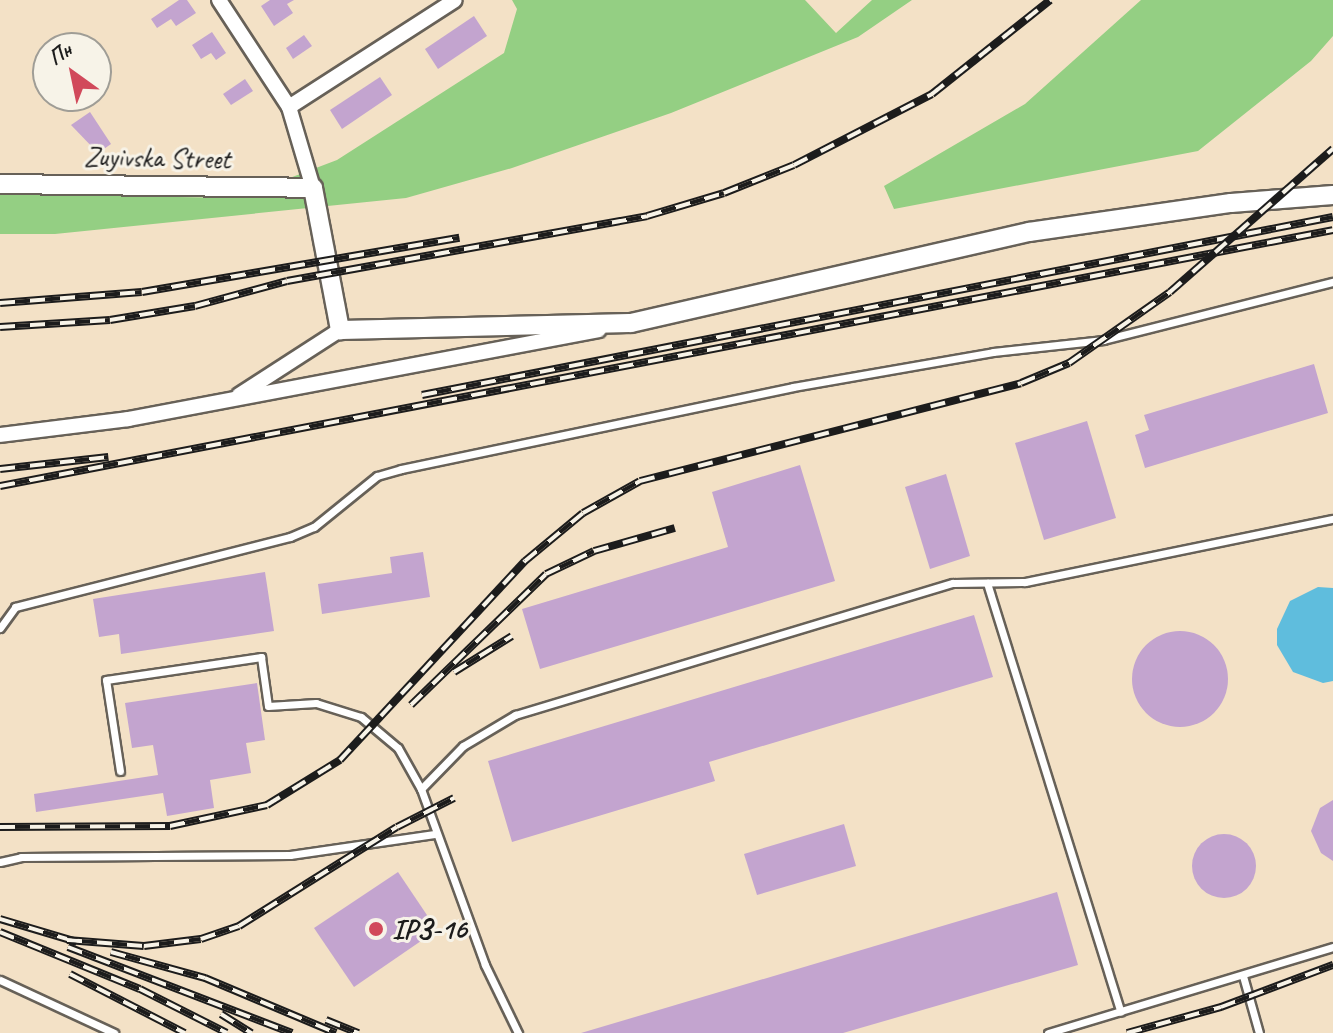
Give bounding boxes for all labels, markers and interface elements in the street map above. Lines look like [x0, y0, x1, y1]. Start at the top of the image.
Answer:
north arrow [32, 32, 112, 112]
text: Пн [43, 36, 77, 72]
street label: Zuyivska Street [83, 140, 231, 176]
place label: ІРЗ-16 [392, 912, 467, 946]
marker: ІРЗ-16 [367, 920, 385, 938]

